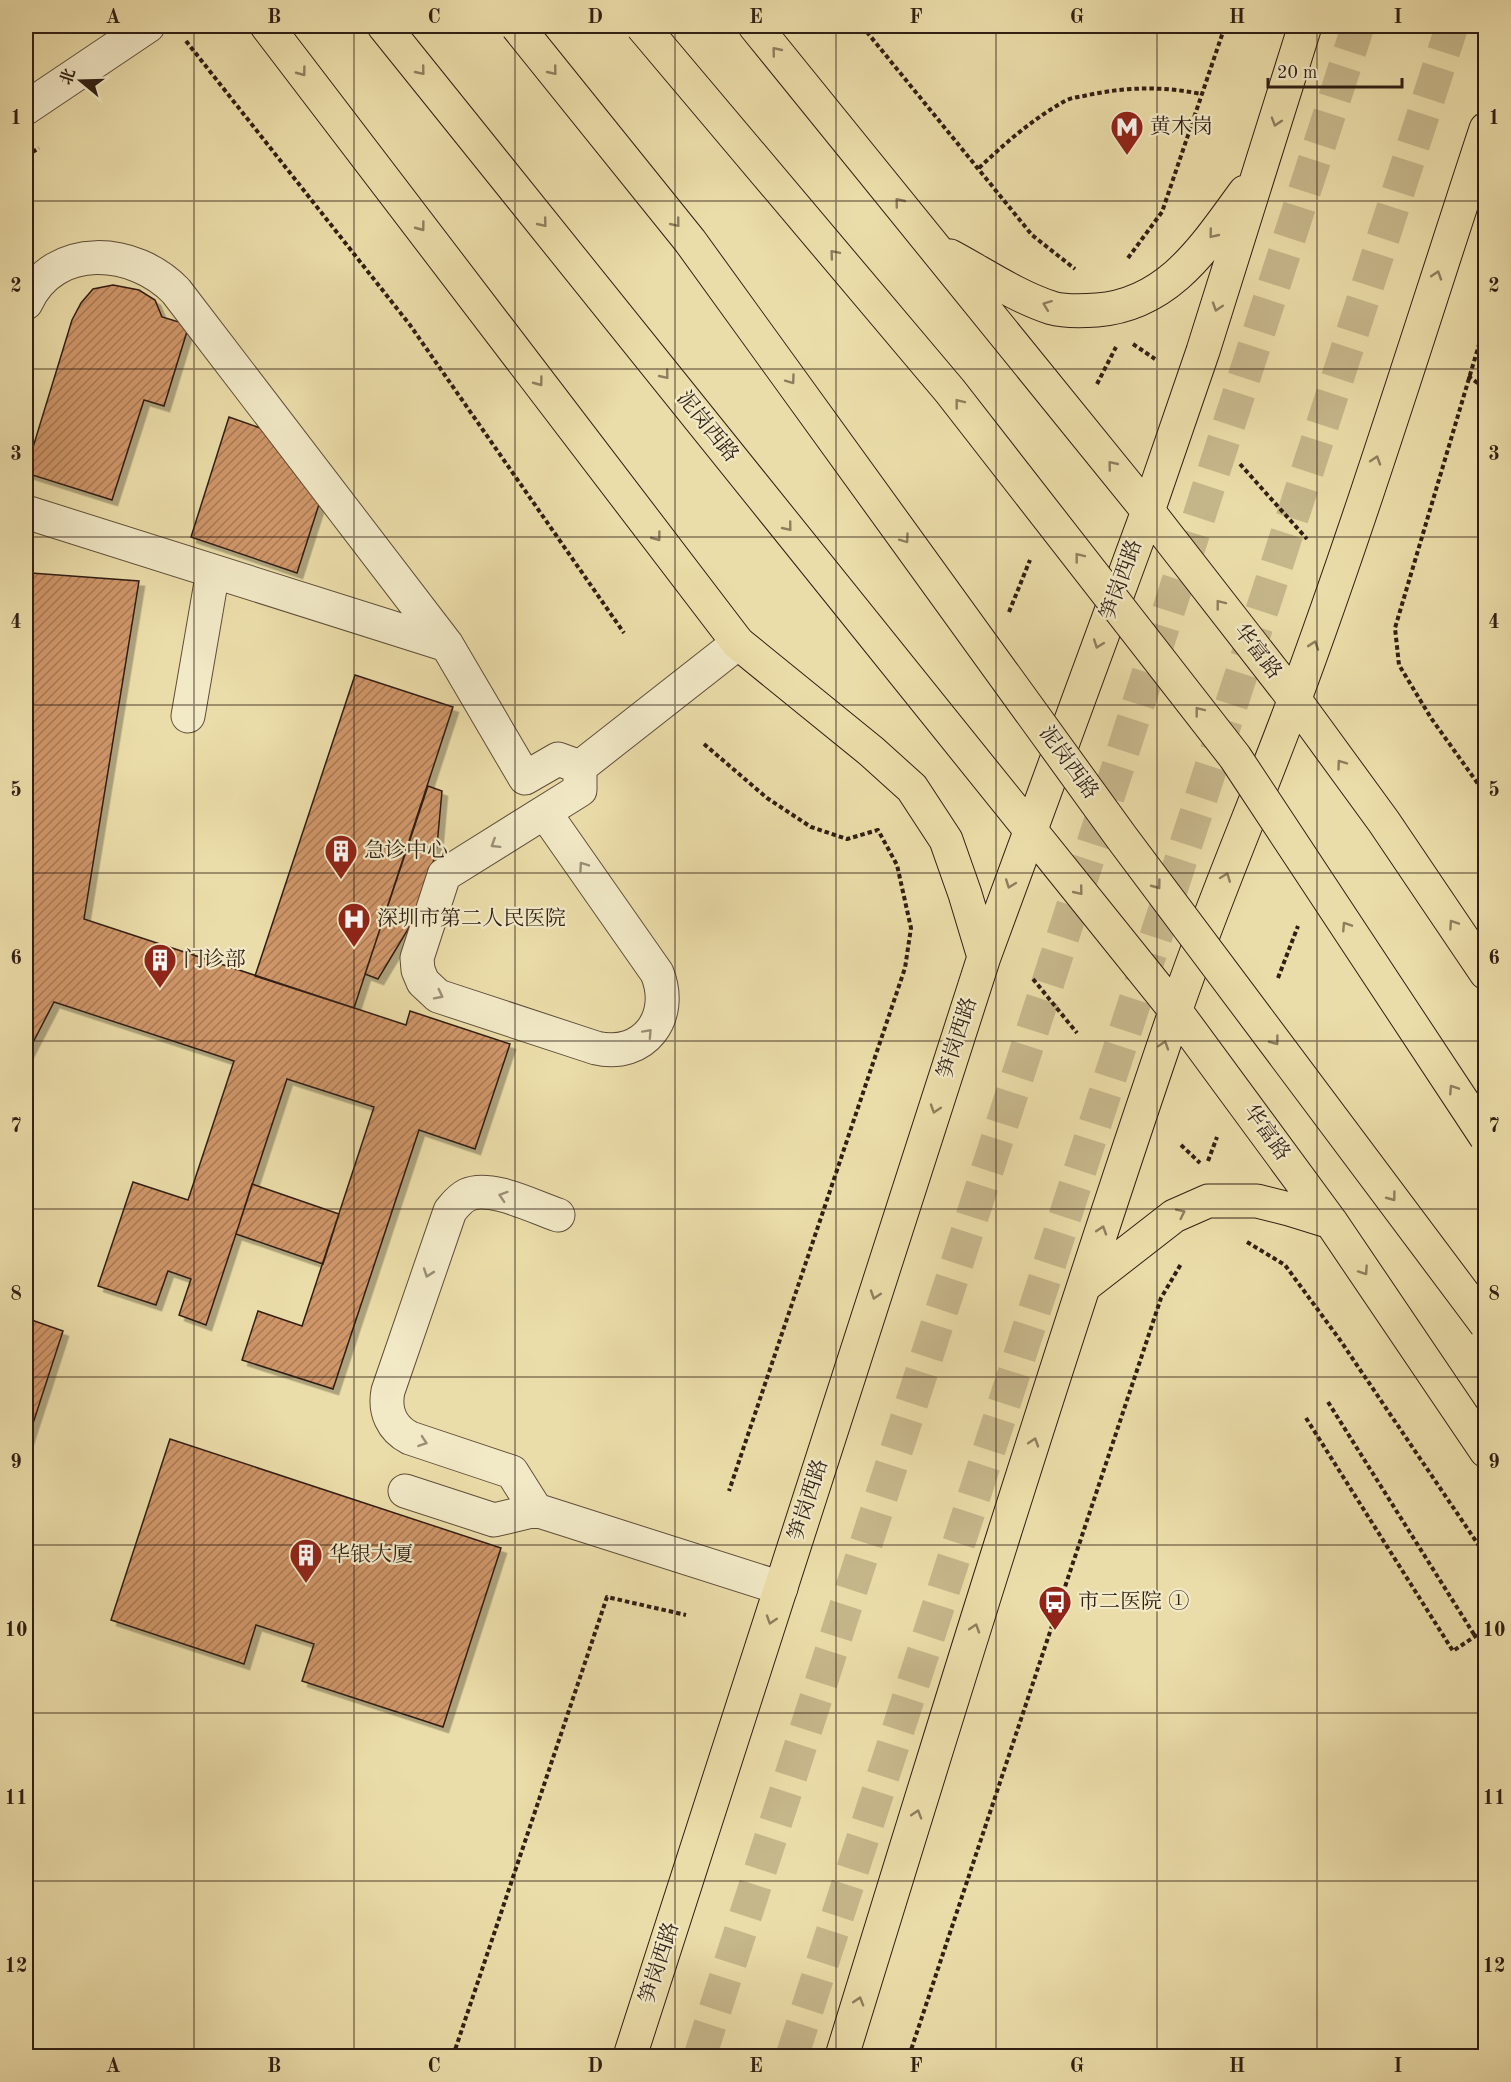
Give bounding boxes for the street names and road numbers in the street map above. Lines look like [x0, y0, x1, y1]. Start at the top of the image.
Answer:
street label: 泥岗西路 [672, 386, 743, 466]
street label: 笋岗西路 [1096, 536, 1146, 623]
street label: 华富路 [1229, 619, 1286, 683]
street label: 泥岗西路 [1035, 722, 1103, 803]
street label: 笋岗西路 [933, 994, 981, 1081]
street label: 华富路 [1239, 1100, 1295, 1165]
street label: 笋岗西路 [784, 1456, 832, 1543]
street label: 笋岗西路 [635, 1919, 683, 2006]

